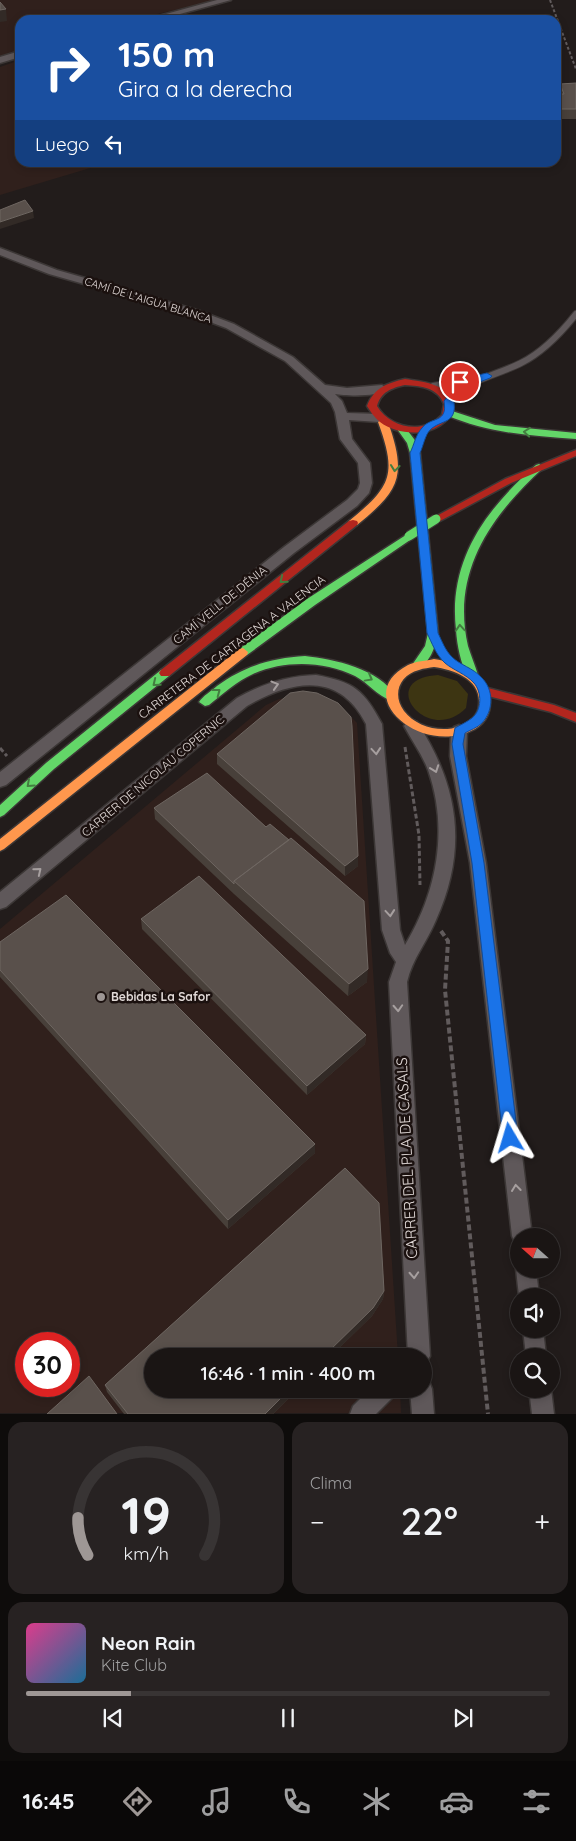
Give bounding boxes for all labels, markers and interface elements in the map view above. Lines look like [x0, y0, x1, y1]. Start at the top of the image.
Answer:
text: 150 m [118, 32, 215, 76]
icon: right [35, 35, 100, 100]
text: Gira a la derecha [118, 75, 293, 103]
icon: left [100, 130, 128, 158]
text: Luego [35, 132, 90, 156]
street label: CAMÍ DE L’AIGUA BLANCA [83, 274, 213, 326]
pin [439, 361, 481, 403]
icon: arrive [446, 368, 474, 396]
one-way arrow [523, 427, 531, 438]
one-way arrow [389, 464, 400, 472]
street label: CAMÍ VELL DE DÉNIA [170, 562, 270, 647]
street label: CARRETERA DE CARTAGENA A VALENCIA [135, 571, 328, 722]
one-way arrow [280, 575, 289, 583]
one-way arrow [455, 624, 466, 632]
one-way arrow [363, 672, 372, 682]
one-way arrow [153, 677, 162, 686]
one-way arrow [270, 681, 279, 691]
one-way arrow [211, 690, 220, 698]
street label: CARRER DE NICOLAU COPERNIC [78, 711, 227, 840]
one-way arrow [370, 747, 381, 755]
one-way arrow [429, 764, 439, 773]
one-way arrow [26, 778, 35, 787]
one-way arrow [32, 869, 41, 877]
one-way arrow [384, 909, 395, 917]
place label: Bebidas La Safor [111, 989, 210, 1004]
marker: Bebidas La Safor [95, 991, 107, 1003]
one-way arrow [392, 1004, 403, 1012]
street label: CARRER DEL PLA DE CASALS [392, 1057, 421, 1259]
position arrow [483, 1111, 535, 1163]
one-way arrow [512, 1184, 522, 1192]
north arrow [510, 1228, 560, 1278]
map controls [510, 1228, 560, 1398]
one-way arrow [408, 1271, 419, 1279]
button: sound [510, 1288, 560, 1338]
speed limit sign: 30 [15, 1332, 80, 1397]
button: search [510, 1348, 560, 1398]
text: 16:46 · 1 min · 400 m [201, 1361, 375, 1385]
text: Clima [310, 1473, 352, 1493]
text: 19 [121, 1482, 171, 1547]
text: 22° [401, 1497, 458, 1545]
text: − [310, 1504, 325, 1539]
text: + [534, 1504, 550, 1539]
text: km/h [123, 1542, 169, 1564]
text: Neon Rain [101, 1631, 196, 1655]
text: Kite Club [101, 1655, 167, 1675]
icon: previous [99, 1704, 127, 1732]
icon: pause [274, 1704, 302, 1732]
icon: next [449, 1704, 477, 1732]
icon: directions [120, 1784, 155, 1819]
icon: music [199, 1784, 234, 1819]
icon: phone [279, 1784, 314, 1819]
icon: climate [359, 1784, 394, 1819]
icon: car [439, 1784, 474, 1819]
icon: filters [519, 1784, 554, 1819]
text: 16:45 [22, 1787, 75, 1815]

